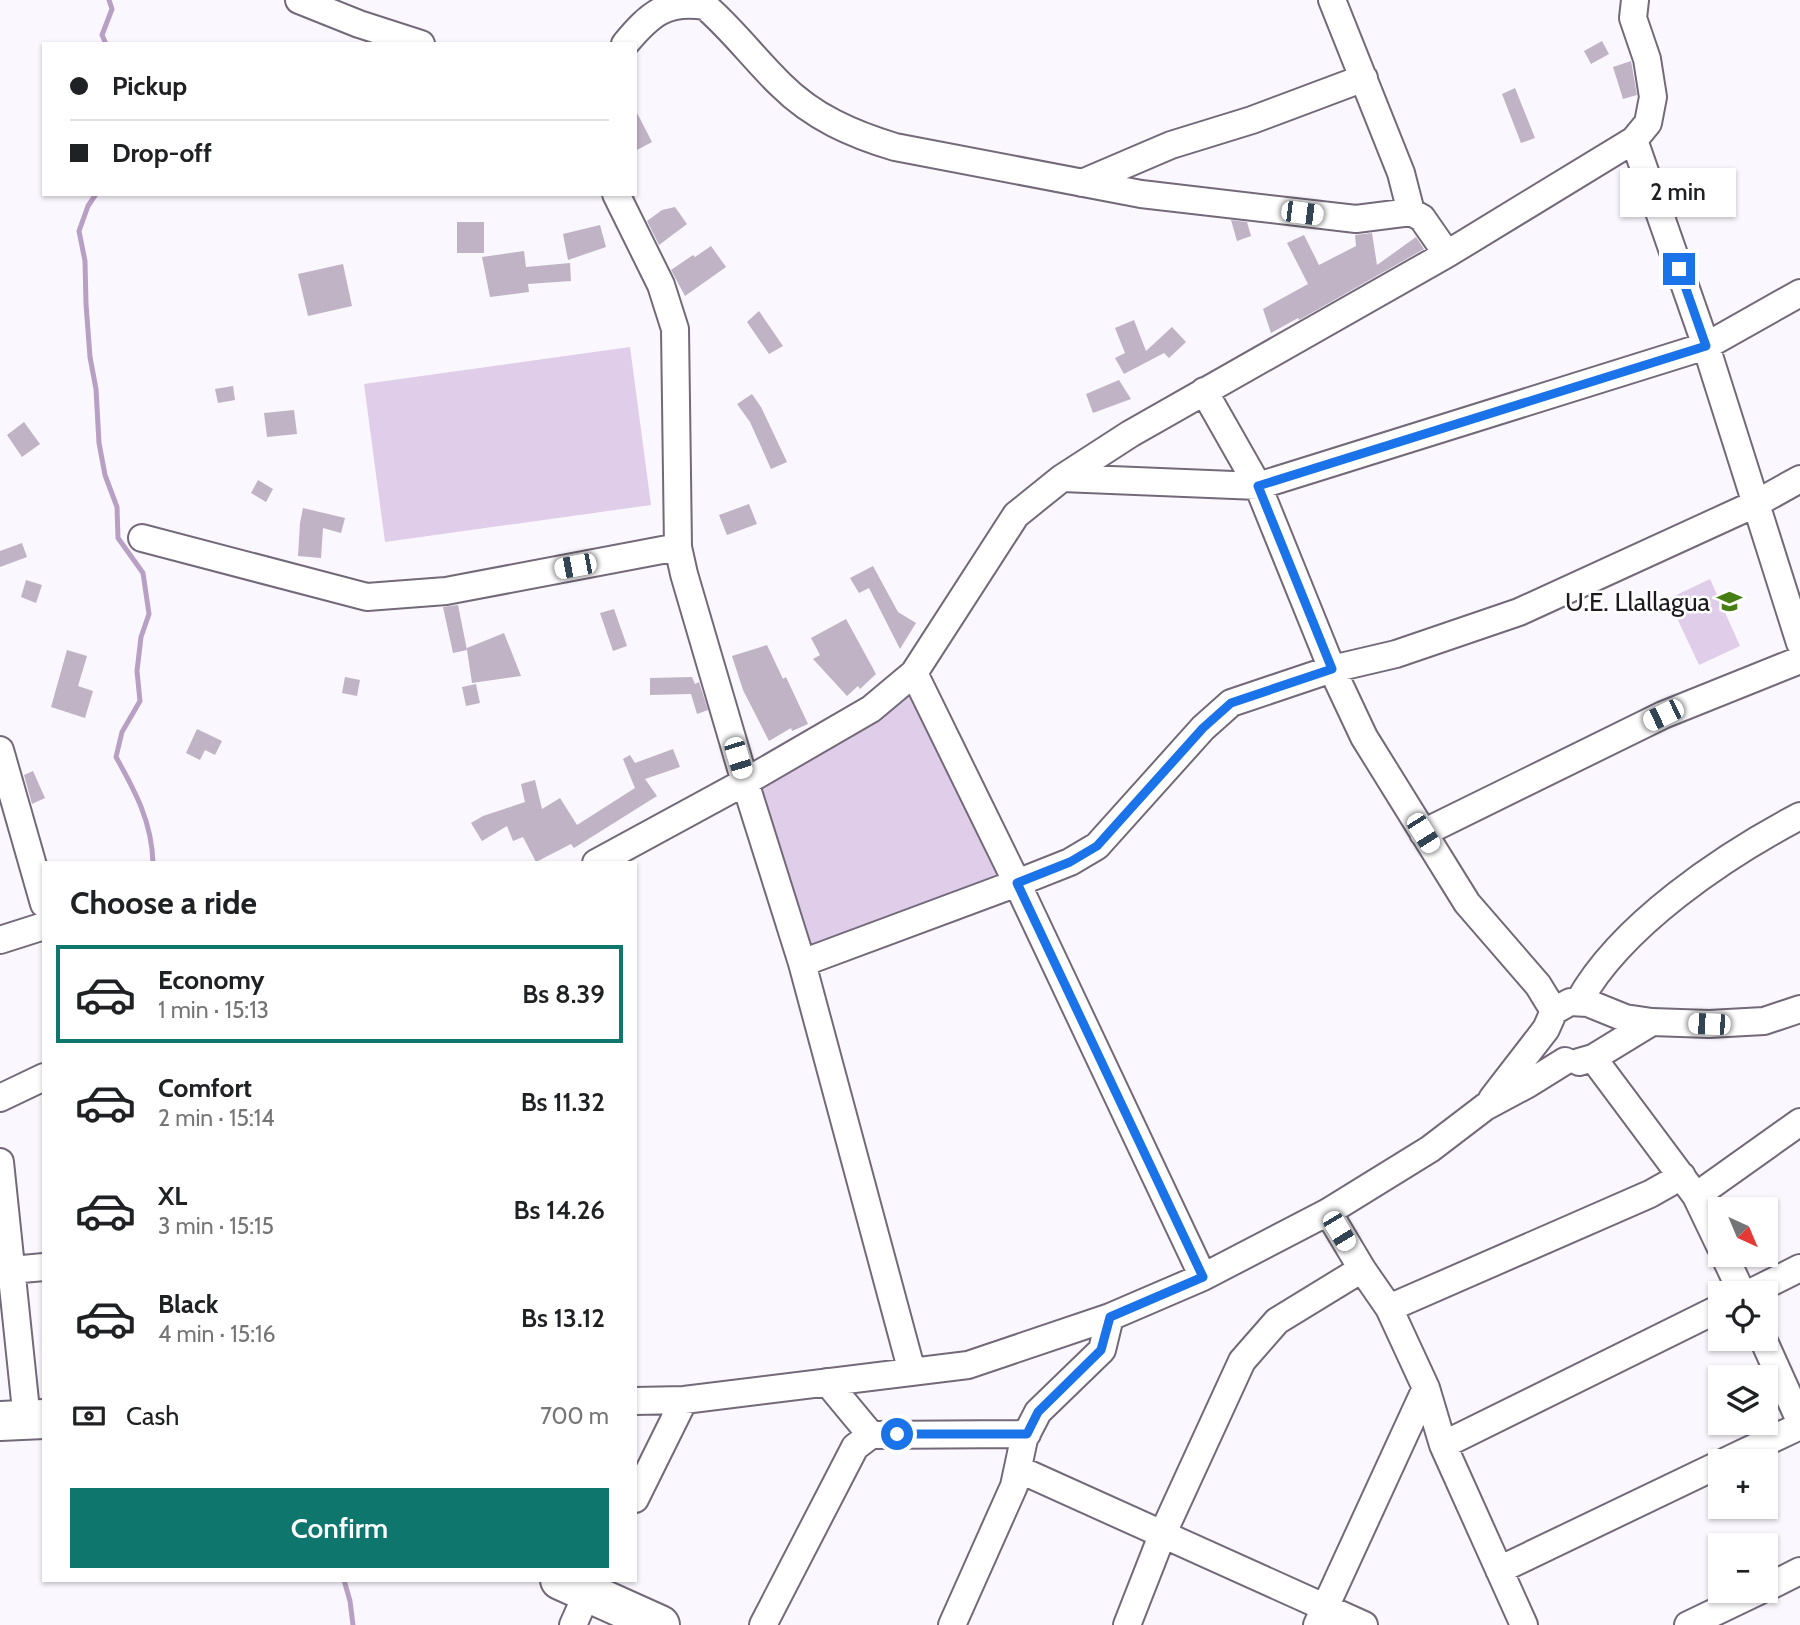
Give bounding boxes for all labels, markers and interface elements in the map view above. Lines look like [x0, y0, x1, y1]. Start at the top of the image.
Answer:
text: Pickup [112, 70, 187, 102]
text: Drop-off [112, 137, 212, 169]
callout: 2 min [1621, 168, 1737, 216]
text: 2 min [1650, 178, 1706, 206]
car [1280, 200, 1325, 226]
route end [1663, 253, 1695, 285]
car [553, 552, 598, 580]
place label: U.E. Llallagua [1565, 586, 1711, 618]
school or university icon: U.E. Llallagua [1716, 588, 1744, 616]
car [1640, 696, 1687, 734]
car [722, 735, 755, 781]
car [1403, 810, 1444, 856]
text: Choose a ride [70, 883, 257, 922]
icon: car [74, 963, 137, 1026]
text: Economy [158, 964, 264, 996]
text: Bs 8.39 [522, 978, 605, 1010]
text: 1 min · 15:13 [158, 996, 269, 1024]
car [1688, 1013, 1731, 1035]
icon: car [74, 1071, 137, 1134]
text: Comfort [158, 1072, 252, 1104]
text: Bs 11.32 [521, 1086, 605, 1118]
text: 2 min · 15:14 [158, 1104, 274, 1132]
icon: car [74, 1179, 137, 1242]
text: XL [158, 1180, 187, 1212]
text: Bs 14.26 [514, 1194, 605, 1226]
north arrow [1708, 1197, 1778, 1267]
map controls [1708, 1197, 1778, 1603]
car [1320, 1208, 1359, 1254]
text: 3 min · 15:15 [158, 1212, 274, 1240]
button: locate [1708, 1281, 1778, 1351]
icon: car [74, 1287, 137, 1350]
text: Black [158, 1288, 218, 1320]
text: Bs 13.12 [521, 1302, 605, 1334]
text: 4 min · 15:16 [158, 1320, 275, 1348]
button: layers [1708, 1365, 1778, 1435]
icon: cash [70, 1397, 108, 1435]
text: Cash [126, 1400, 179, 1432]
text: 700 m [540, 1402, 609, 1430]
route start [881, 1418, 913, 1450]
button: + [1708, 1449, 1778, 1519]
button: Confirm [70, 1488, 609, 1568]
button: − [1708, 1533, 1778, 1603]

